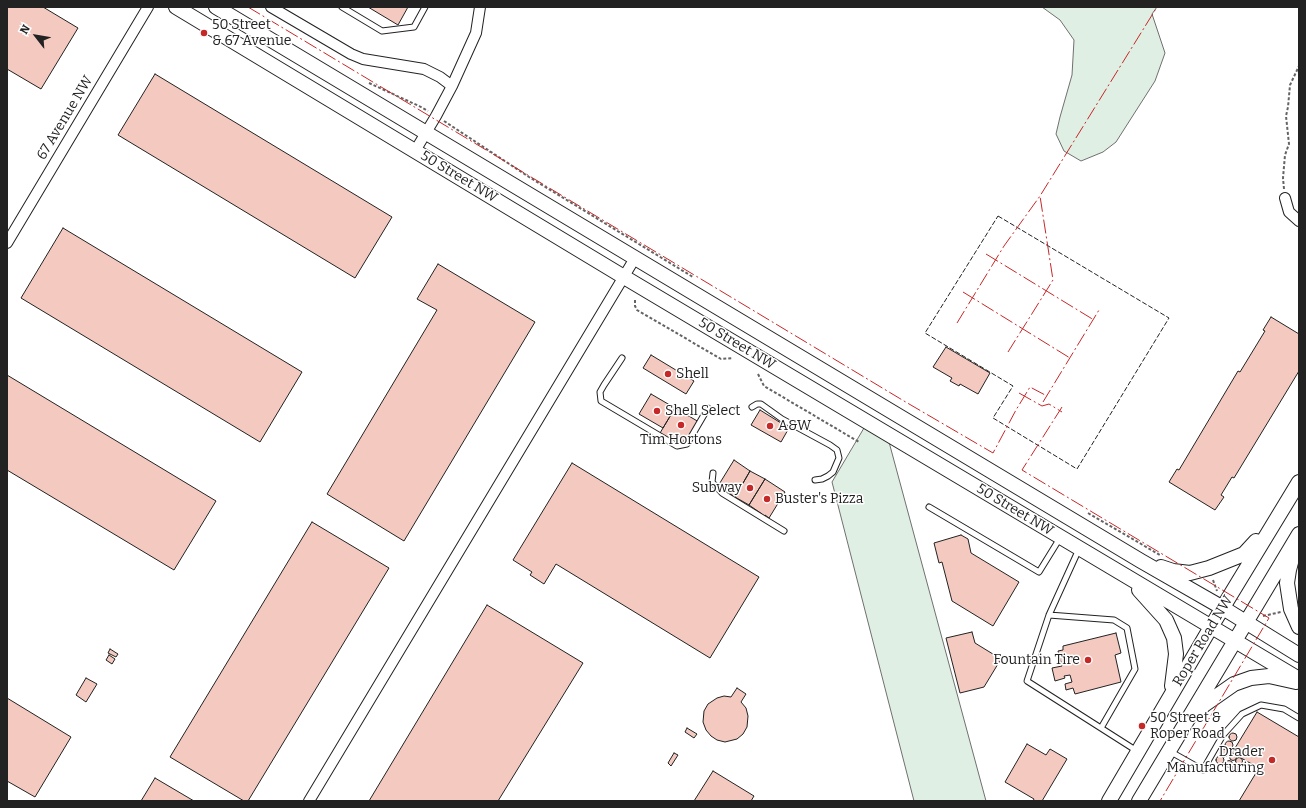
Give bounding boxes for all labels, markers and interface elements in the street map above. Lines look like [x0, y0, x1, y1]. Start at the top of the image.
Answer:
north arrow [16, 16, 56, 56]
place label: 50 Street & 67 Avenue [212, 17, 292, 50]
text: N [18, 23, 33, 37]
marker: 50 Street & 67 Avenue [199, 28, 209, 38]
street label: 67 Avenue NW [33, 73, 97, 163]
street label: 50 Street NW [418, 147, 500, 207]
street label: 50 Street NW [696, 314, 778, 374]
place label: Shell [676, 366, 709, 382]
marker: Shell [663, 369, 673, 379]
place label: Shell Select [665, 403, 740, 419]
marker: Shell Select [652, 406, 662, 416]
place label: A&W [778, 418, 811, 434]
marker: Tim Hortons [676, 420, 686, 430]
marker: A&W [765, 421, 775, 431]
place label: Tim Hortons [640, 432, 722, 448]
place label: Subway [692, 480, 742, 496]
street label: 50 Street NW [974, 480, 1056, 540]
marker: Subway [745, 483, 755, 493]
place label: Buster's Pizza [775, 491, 863, 507]
marker: Buster's Pizza [762, 494, 772, 504]
street label: Roper Road NW [1169, 593, 1237, 689]
place label: Fountain Tire [993, 652, 1080, 668]
marker: Fountain Tire [1083, 655, 1093, 665]
place label: 50 Street & Roper Road [1150, 710, 1225, 742]
marker: 50 Street & Roper Road [1137, 721, 1147, 731]
place label: Drader Manufacturing [1167, 744, 1264, 776]
marker: Drader Manufacturing [1267, 755, 1277, 765]

